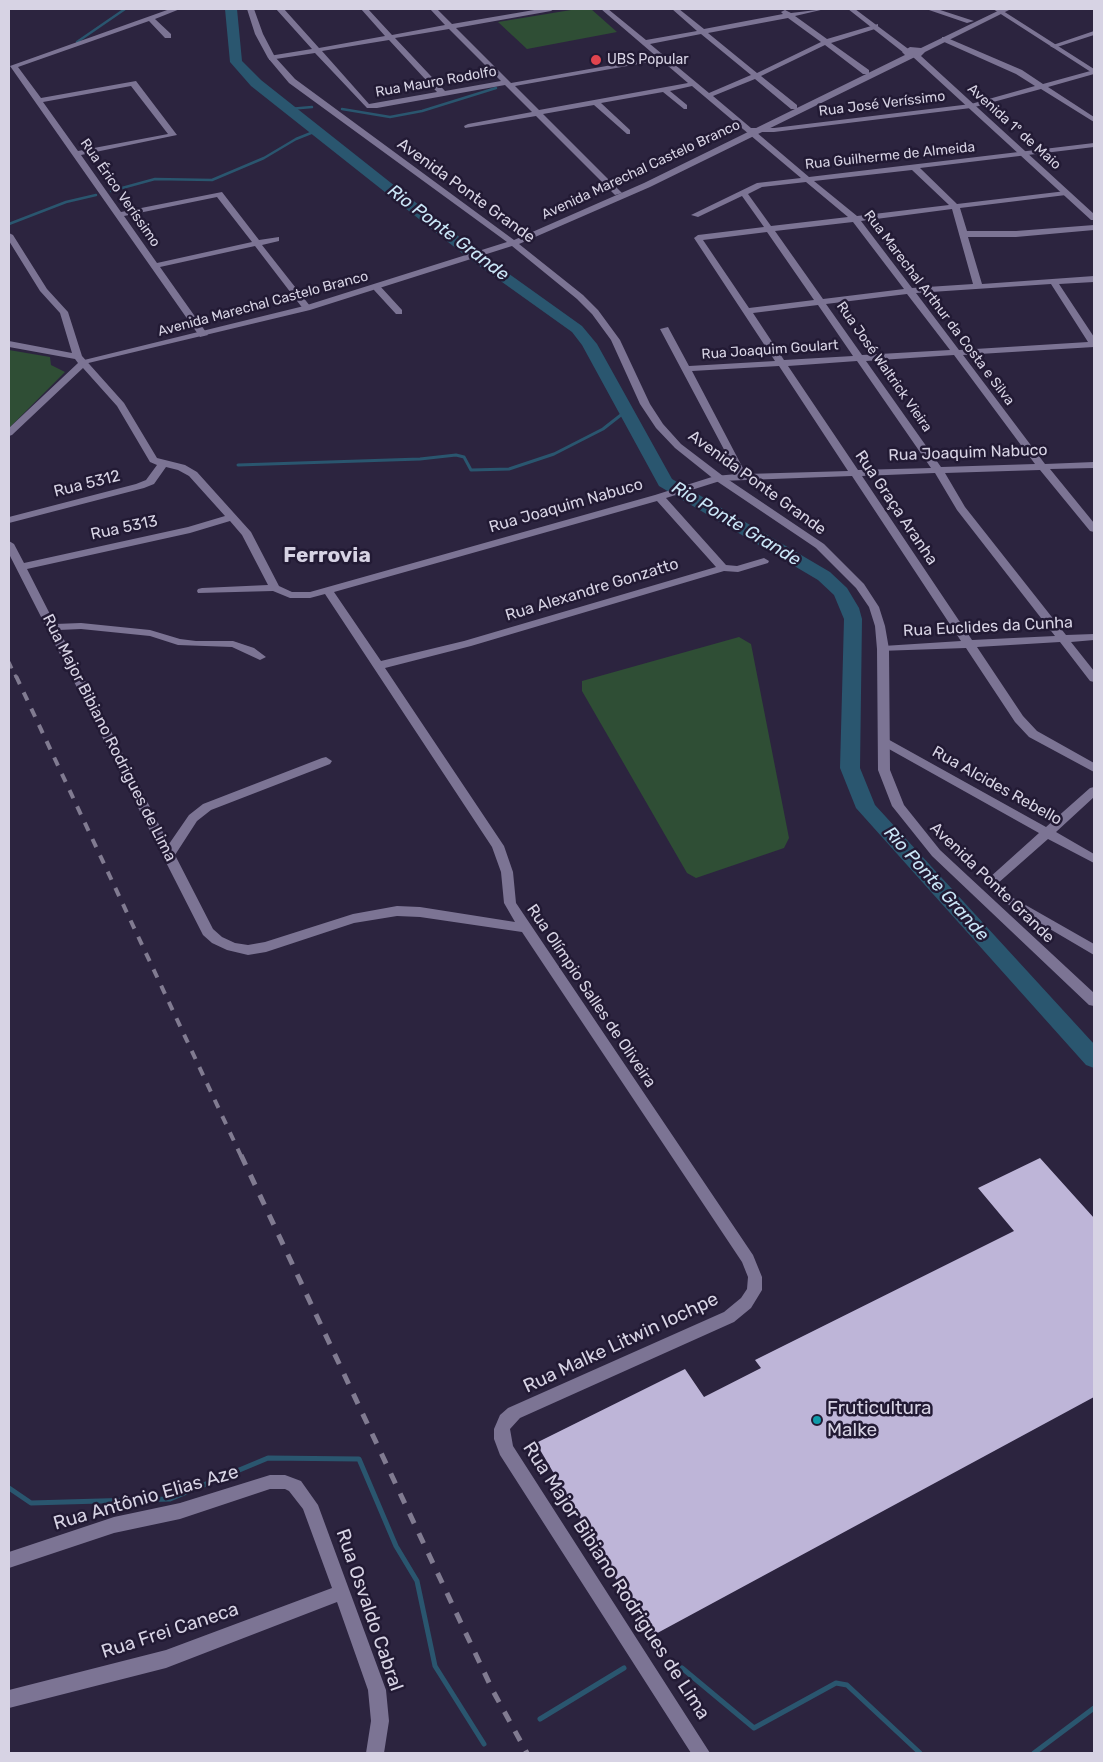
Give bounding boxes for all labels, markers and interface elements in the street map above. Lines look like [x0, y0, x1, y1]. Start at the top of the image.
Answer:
place label: UBS Popular [607, 52, 688, 68]
marker: UBS Popular [589, 53, 603, 67]
street label: Rua Mauro Rodolfo [374, 63, 498, 101]
street label: Avenida 1º de Maio [964, 81, 1064, 173]
street label: Rua José Veríssimo [818, 88, 946, 120]
street label: Avenida Marechal Castelo Branco [539, 116, 743, 224]
street label: Avenida Ponte Grande [393, 135, 539, 247]
street label: Rua Érico Veríssimo [76, 136, 164, 250]
street label: Rua Guilherme de Almeida [804, 139, 976, 173]
water label: Rio Ponte Grande [383, 180, 513, 286]
street label: Rua Marechal Arthur da Costa e Silva [860, 207, 1018, 409]
street label: Avenida Marechal Castelo Branco [156, 268, 370, 340]
street label: Rua José Waltrick Vieira [833, 299, 935, 435]
street label: Rua Joaquim Goulart [701, 337, 839, 363]
street label: Avenida Ponte Grande [684, 427, 830, 539]
street label: Rua Joaquim Nabuco [888, 441, 1048, 465]
street label: Rua Graça Aranha [851, 447, 941, 569]
street label: Rua 5312 [52, 466, 122, 502]
street label: Rua Joaquim Nabuco [487, 475, 645, 537]
water label: Rio Ponte Grande [668, 477, 804, 571]
street label: Rua 5313 [89, 512, 159, 544]
district label: Ferrovia [283, 543, 371, 569]
street label: Rua Alexandre Gonzatto [503, 555, 681, 625]
street label: Rua Major Bibiano Rodrigues de Lima [38, 611, 180, 865]
street label: Rua Euclides da Cunha [903, 613, 1073, 641]
street label: Rua Alcides Rebello [929, 742, 1065, 830]
street label: Avenida Ponte Grande [926, 819, 1058, 947]
water label: Rio Ponte Grande [879, 822, 993, 946]
street label: Rua Olímpio Salles de Oliveira [522, 901, 660, 1091]
street label: Rua Malke Litwin Iochpe [520, 1288, 722, 1398]
place label: Fruticultura Malke [827, 1398, 931, 1442]
marker: Fruticultura Malke [811, 1414, 823, 1426]
street label: Rua Major Bibiano Rodrigues de Lima [518, 1438, 714, 1724]
street label: Rua Antônio Elias Aze [51, 1461, 241, 1535]
street label: Rua Osvaldo Cabral [331, 1526, 407, 1694]
street label: Rua Frei Caneca [98, 1598, 242, 1664]

